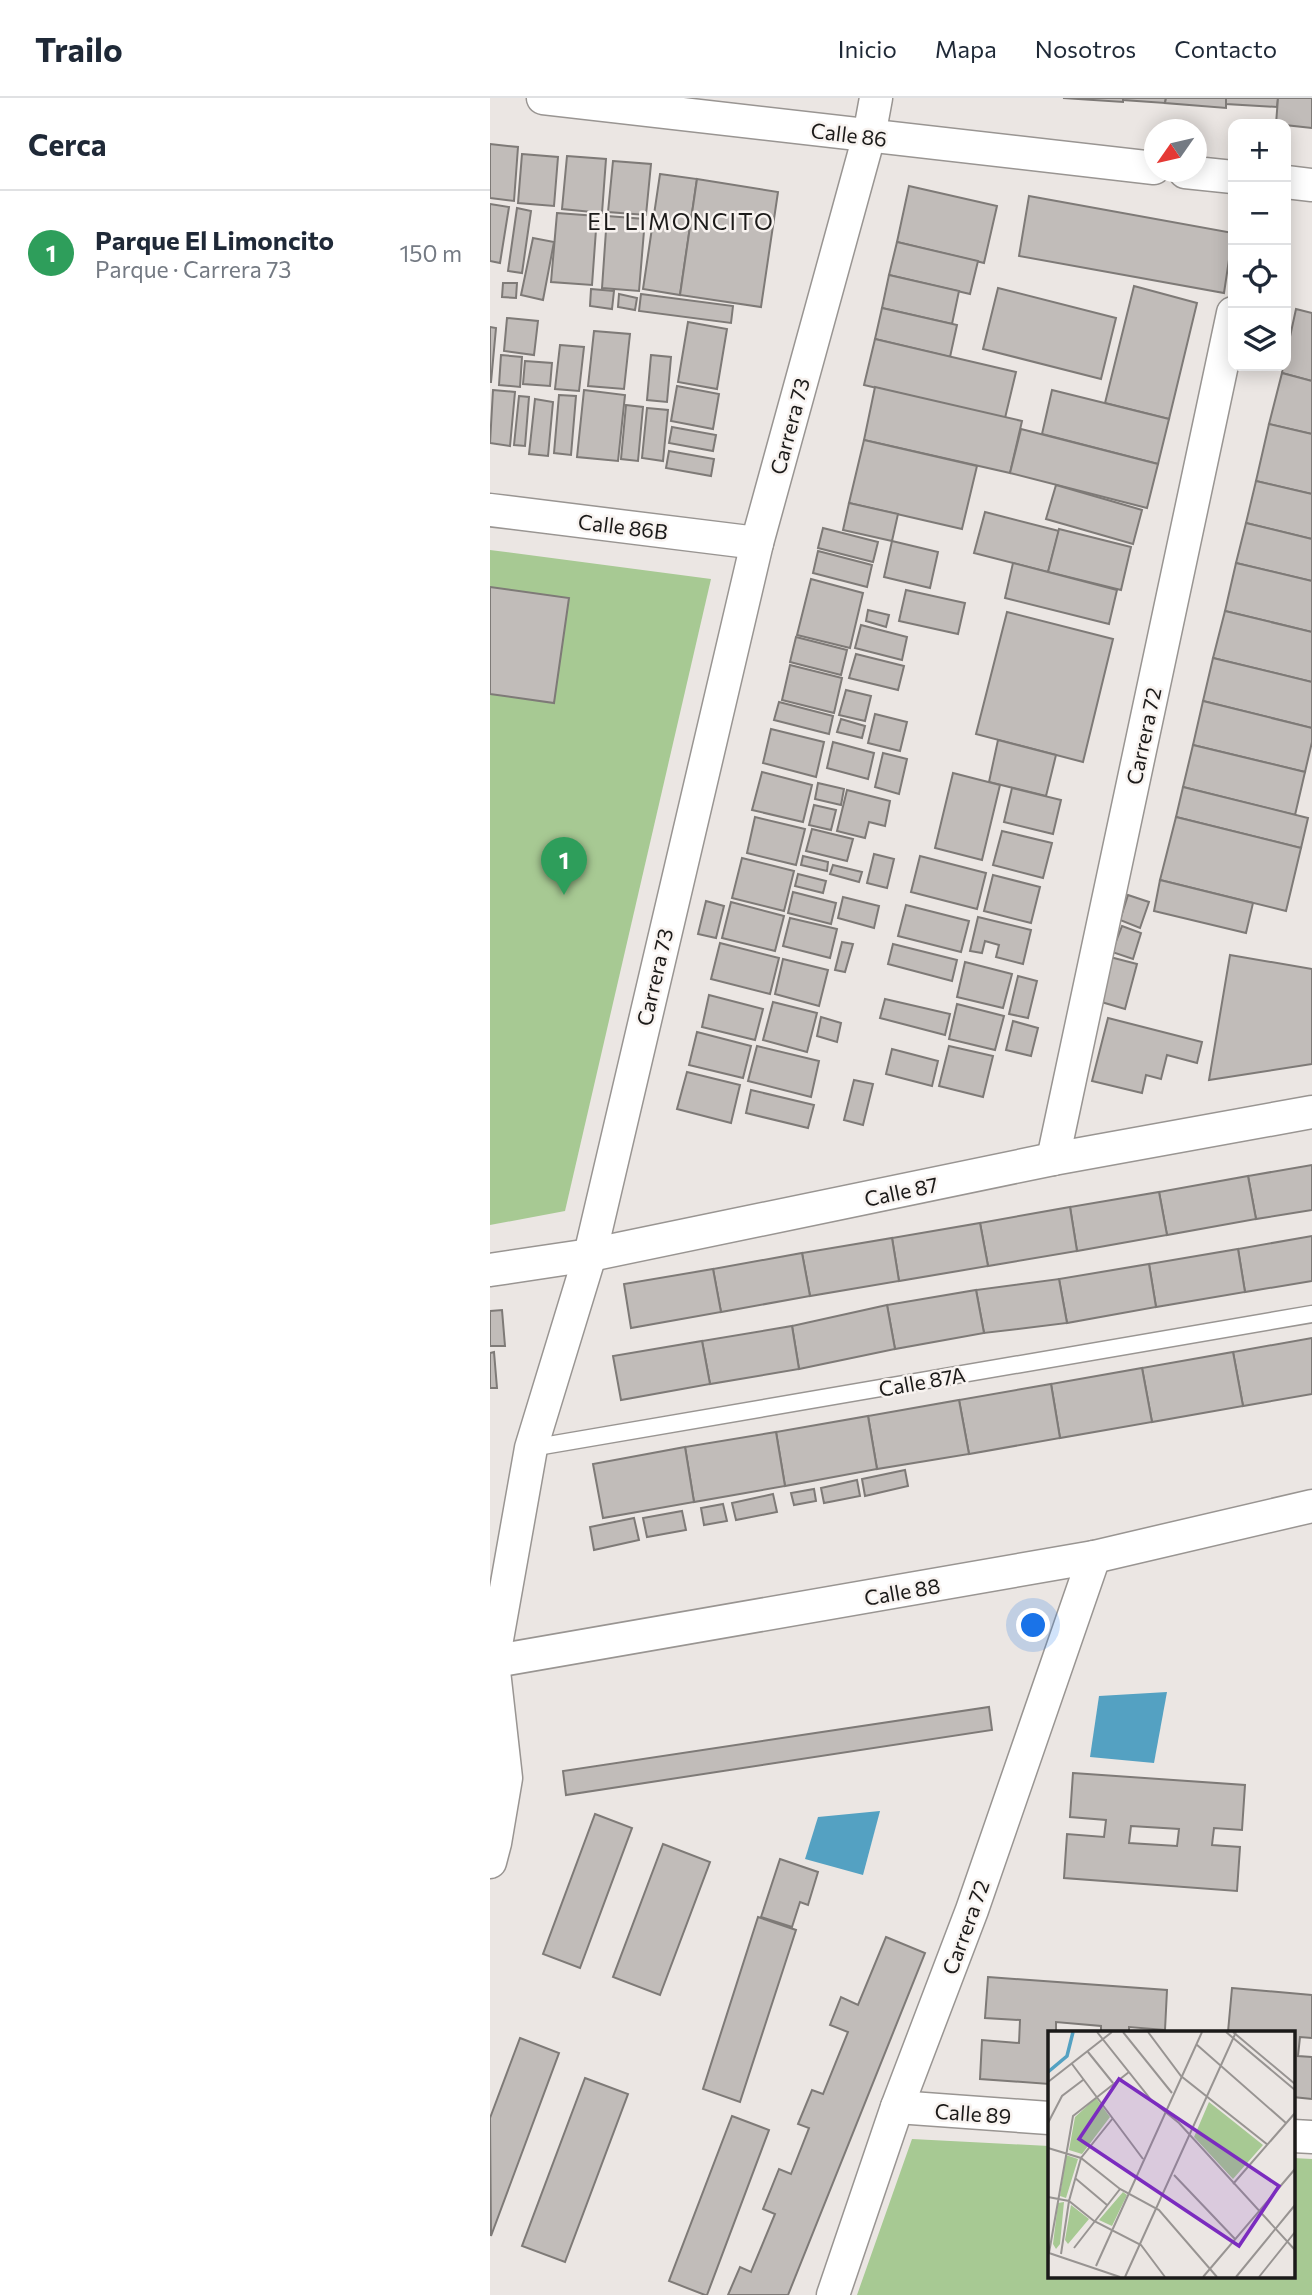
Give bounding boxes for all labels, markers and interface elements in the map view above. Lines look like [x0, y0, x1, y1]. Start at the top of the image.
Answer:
text: Trailo [35, 28, 123, 69]
text: Inicio [838, 34, 897, 63]
text: Mapa [935, 34, 997, 63]
text: Nosotros [1035, 34, 1136, 63]
text: Contacto [1174, 34, 1277, 63]
street label: Calle 86 [809, 117, 889, 151]
north arrow [1144, 119, 1207, 182]
map controls [1228, 119, 1291, 371]
button: + [1228, 119, 1291, 182]
text: Cerca [28, 125, 107, 162]
button: − [1228, 182, 1291, 245]
district label: EL LIMONCITO [587, 207, 775, 235]
text: Parque El Limoncito [95, 224, 334, 255]
text: 1 [46, 239, 56, 267]
text: 150 m [399, 239, 462, 267]
button: locate [1228, 245, 1291, 308]
text: Parque · Carrera 73 [95, 255, 291, 283]
button: layers [1228, 308, 1291, 371]
street label: Carrera 73 [764, 375, 814, 477]
street label: Calle 86B [577, 508, 669, 544]
street label: Carrera 72 [1121, 685, 1165, 787]
pin: 1 [541, 837, 587, 895]
street label: Carrera 73 [631, 926, 677, 1028]
street label: Calle 87 [862, 1171, 940, 1211]
street label: Calle 87A [877, 1361, 967, 1401]
street label: Calle 88 [862, 1572, 942, 1610]
your location [1016, 1608, 1050, 1642]
street label: Carrera 72 [936, 1876, 994, 1978]
inset map [1048, 2031, 1294, 2278]
street label: Calle 89 [934, 2098, 1012, 2128]

